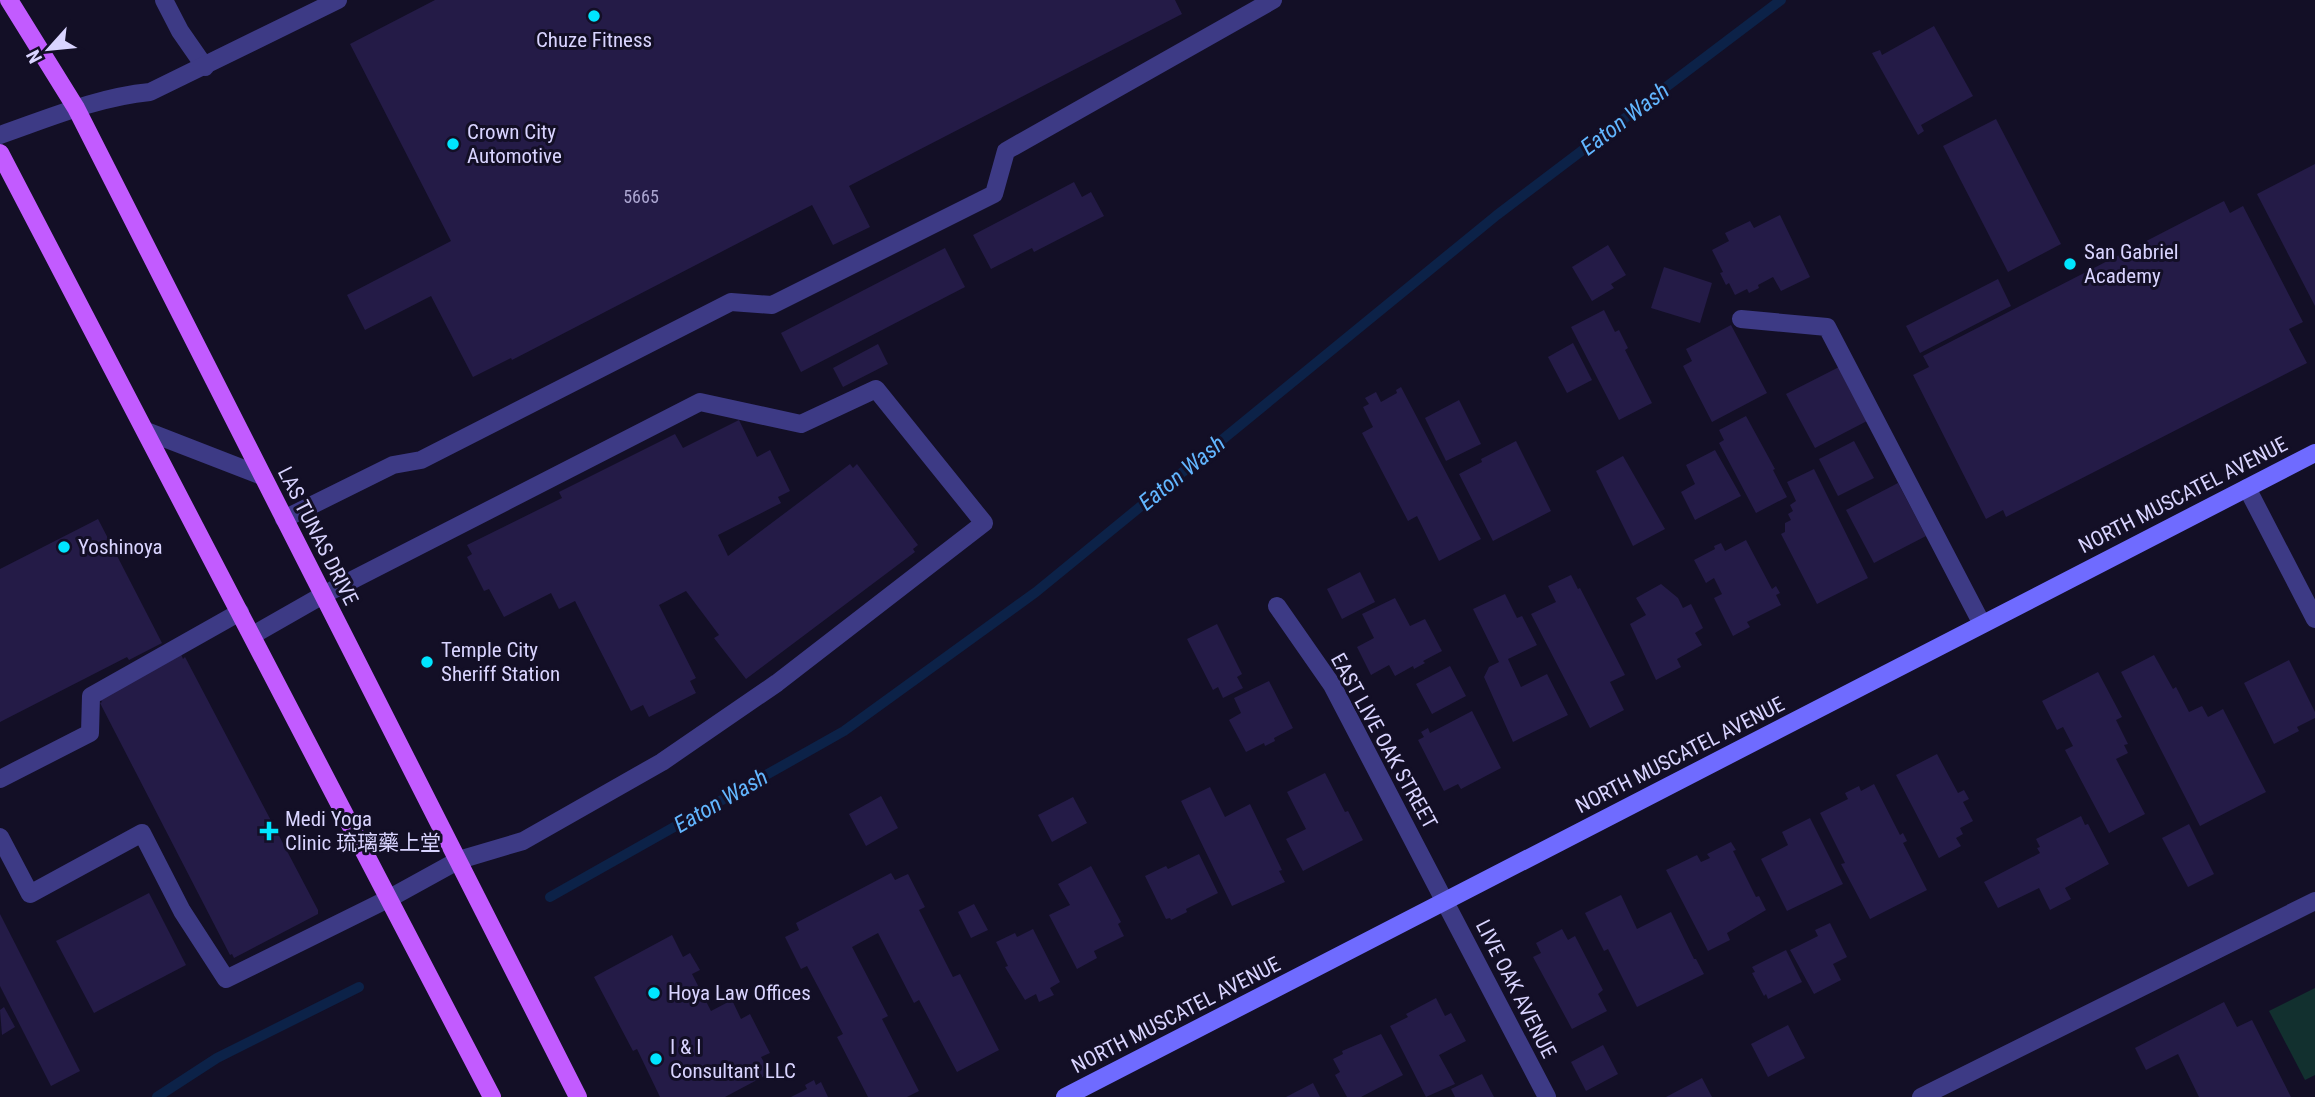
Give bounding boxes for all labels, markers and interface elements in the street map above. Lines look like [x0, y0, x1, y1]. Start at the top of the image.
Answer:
marker: Chuze Fitness [586, 8, 602, 24]
north arrow [14, 14, 84, 84]
place label: Chuze Fitness [536, 28, 652, 52]
text: N [21, 46, 47, 67]
water label: Eaton Wash [1575, 77, 1675, 161]
place label: Crown City Automotive [467, 120, 562, 168]
marker: Crown City Automotive [445, 136, 461, 152]
house number: 5665 [623, 186, 659, 207]
place label: San Gabriel Academy [2084, 240, 2179, 288]
marker: San Gabriel Academy [2062, 256, 2078, 272]
water label: Eaton Wash [1133, 430, 1231, 516]
street label: NORTH MUSCATEL AVENUE [2075, 432, 2291, 558]
street label: LAS TUNAS DRIVE [273, 463, 363, 609]
place label: Yoshinoya [78, 535, 163, 559]
marker: Yoshinoya [56, 539, 72, 555]
place label: Temple City Sheriff Station [441, 638, 560, 686]
street label: EAST LIVE OAK STREET [1326, 649, 1442, 833]
marker: Temple City Sheriff Station [419, 654, 435, 670]
street label: NORTH MUSCATEL AVENUE [1572, 692, 1788, 818]
water label: Eaton Wash [669, 763, 773, 839]
place label: Medi Yoga Clinic 琉璃藥上堂 [285, 807, 441, 855]
marker: Medi Yoga Clinic 琉璃藥上堂 [259, 821, 279, 841]
street label: LIVE OAK AVENUE [1471, 916, 1561, 1062]
street label: NORTH MUSCATEL AVENUE [1068, 952, 1284, 1078]
place label: Hoya Law Offices [668, 981, 811, 1005]
marker: Hoya Law Offices [646, 985, 662, 1001]
place label: I & I Consultant LLC [670, 1035, 796, 1083]
marker: I & I Consultant LLC [648, 1051, 664, 1067]

